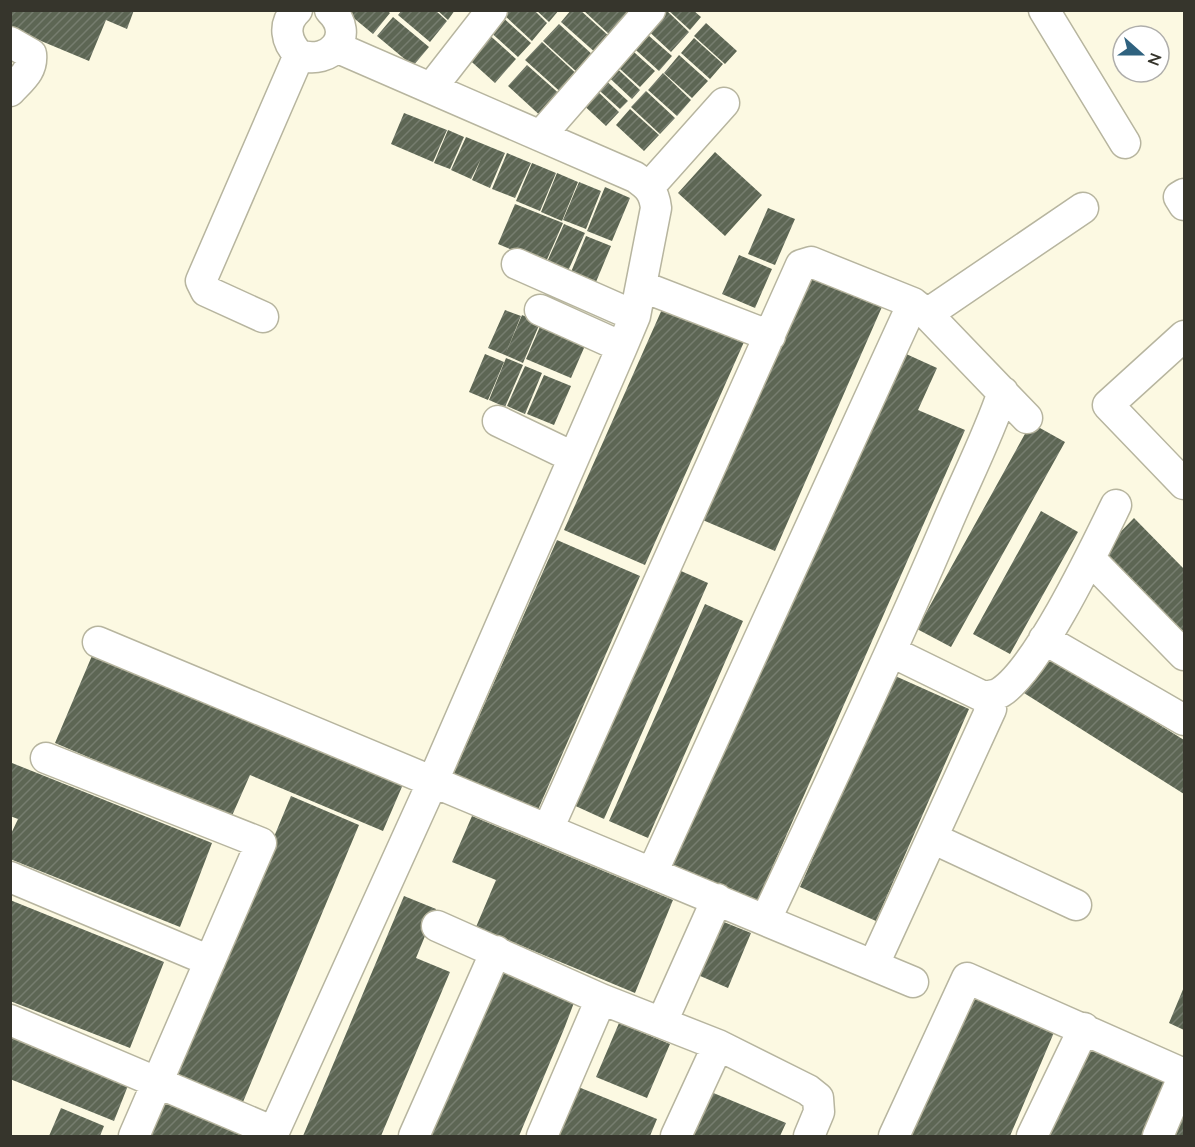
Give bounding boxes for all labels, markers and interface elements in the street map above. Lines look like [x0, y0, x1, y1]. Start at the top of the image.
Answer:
north arrow [1111, 24, 1171, 84]
text: N [1142, 49, 1166, 69]

